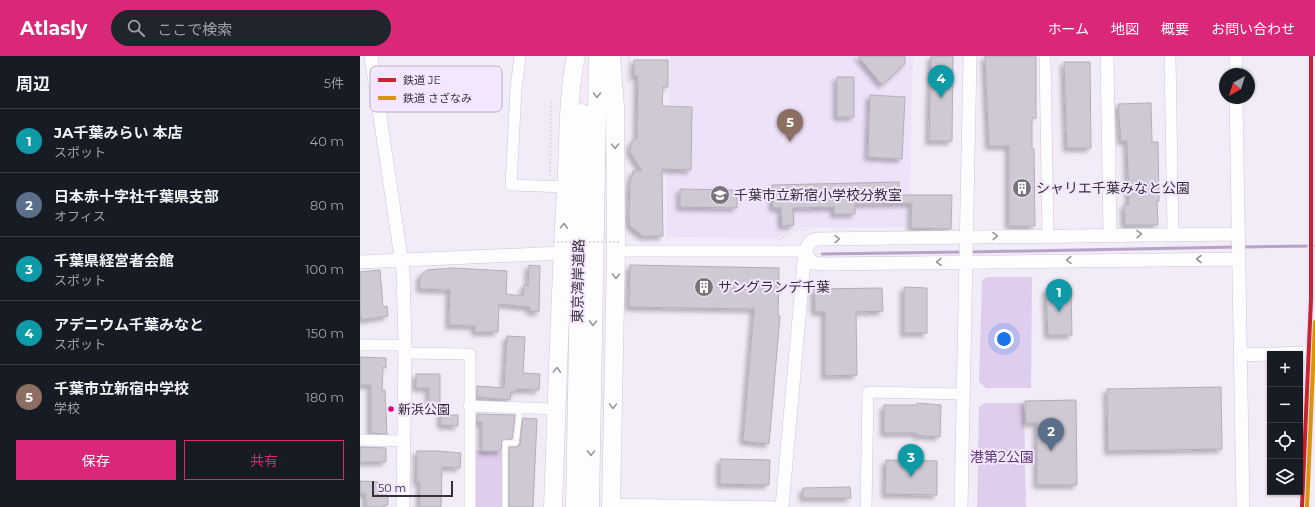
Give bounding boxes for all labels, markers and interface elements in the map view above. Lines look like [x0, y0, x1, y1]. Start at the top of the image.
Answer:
search box [111, 10, 391, 46]
text: Atlasly [20, 17, 87, 40]
icon: search [125, 17, 147, 39]
text: ここで検索 [157, 20, 232, 39]
text: ホーム [1047, 20, 1089, 38]
text: 地図 [1111, 20, 1139, 38]
text: 概要 [1161, 20, 1189, 38]
text: お問い合わせ [1211, 20, 1295, 38]
pin: 4 [928, 65, 954, 98]
legend [370, 66, 502, 112]
north arrow [1219, 68, 1255, 104]
text: 鉄道 JE [403, 73, 441, 87]
text: 周辺 [16, 74, 50, 94]
text: 5件 [324, 75, 344, 91]
text: 鉄道 さざなみ [403, 91, 472, 105]
one-way arrow [592, 92, 601, 98]
pin: 5 [777, 109, 803, 142]
text: JA千葉みらい 本店 [54, 123, 183, 142]
text: 1 [26, 133, 32, 149]
text: 40 m [310, 133, 344, 149]
one-way arrow [611, 143, 619, 149]
text: スポット [54, 144, 106, 160]
building icon: シャリエ千葉みなと公園 [1011, 177, 1033, 199]
place label: シャリエ千葉みなと公園 [1036, 179, 1190, 197]
school or university icon: 千葉市立新宿小学校分教室 [709, 184, 731, 206]
place label: 千葉市立新宿小学校分教室 [734, 186, 902, 204]
text: 日本赤十字社千葉県支部 [54, 187, 219, 206]
text: 2 [25, 197, 33, 213]
text: 80 m [310, 197, 344, 213]
text: オフィス [54, 208, 106, 224]
one-way arrow [559, 223, 568, 229]
one-way arrow [1136, 230, 1142, 238]
one-way arrow [992, 232, 998, 241]
one-way arrow [834, 235, 840, 243]
street label: 東京湾岸道路 [568, 239, 588, 323]
text: 千葉県経営者会館 [54, 251, 174, 270]
one-way arrow [1196, 255, 1202, 263]
one-way arrow [1066, 256, 1072, 264]
one-way arrow [936, 258, 942, 266]
text: 3 [25, 261, 33, 277]
text: 100 m [305, 261, 344, 277]
text: スポット [54, 272, 106, 288]
one-way arrow [611, 273, 620, 279]
building icon: サングランデ千葉 [693, 276, 715, 298]
place label: サングランデ千葉 [718, 278, 830, 296]
pin: 1 [1046, 279, 1072, 312]
text: アデニウム千葉みなと [54, 315, 204, 334]
one-way arrow [589, 320, 597, 326]
text: 4 [25, 325, 33, 341]
text: 150 m [306, 325, 344, 341]
your location [994, 329, 1014, 349]
text: スポット [54, 336, 106, 352]
map controls [1267, 351, 1303, 495]
button: + [1267, 351, 1303, 387]
one-way arrow [553, 367, 561, 373]
text: 千葉市立新宿中学校 [54, 379, 189, 398]
button: − [1267, 387, 1303, 423]
text: 5 [25, 389, 33, 405]
text: 180 m [305, 389, 344, 405]
text: 学校 [54, 400, 80, 416]
place label: 新浜公園 [398, 401, 450, 417]
one-way arrow [609, 403, 617, 409]
marker: 新浜公園 [386, 404, 396, 414]
pin: 2 [1038, 418, 1064, 451]
button: locate [1267, 423, 1303, 459]
button: 保存 [16, 440, 176, 480]
button: 共有 [184, 440, 344, 480]
pin: 3 [898, 444, 924, 477]
park label: 港第2公園 [970, 448, 1034, 466]
one-way arrow [587, 450, 595, 456]
button: layers [1267, 459, 1303, 495]
scale bar [372, 479, 453, 498]
text: 50 m [378, 481, 406, 495]

